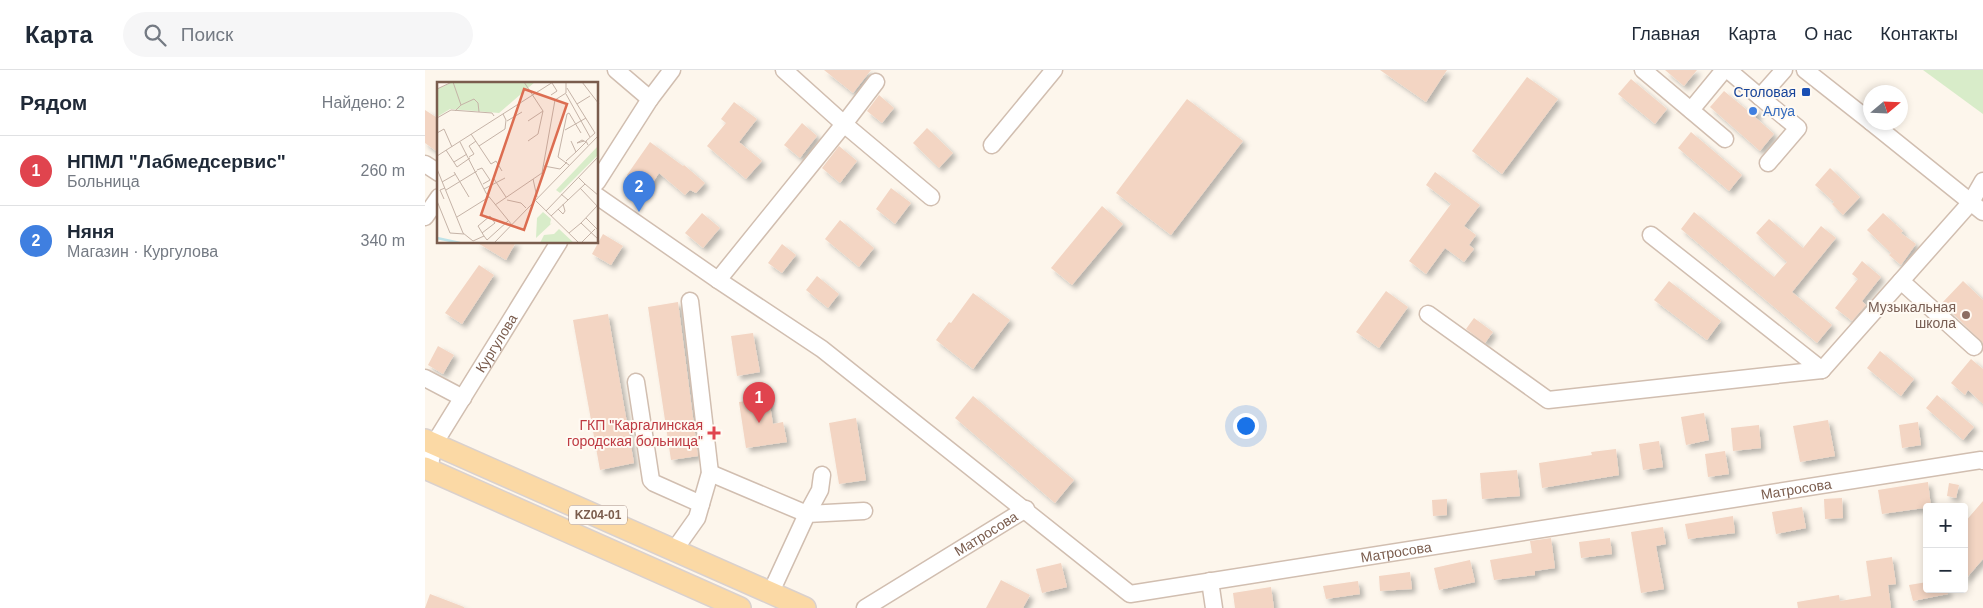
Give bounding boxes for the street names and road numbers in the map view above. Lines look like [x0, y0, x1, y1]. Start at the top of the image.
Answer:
street label: Кургулова [472, 311, 521, 375]
street label: Матросова [1760, 476, 1833, 503]
road number: KZ04-01 [569, 506, 627, 524]
street label: Матросова [951, 508, 1021, 559]
street label: Матросова [1360, 539, 1433, 566]

